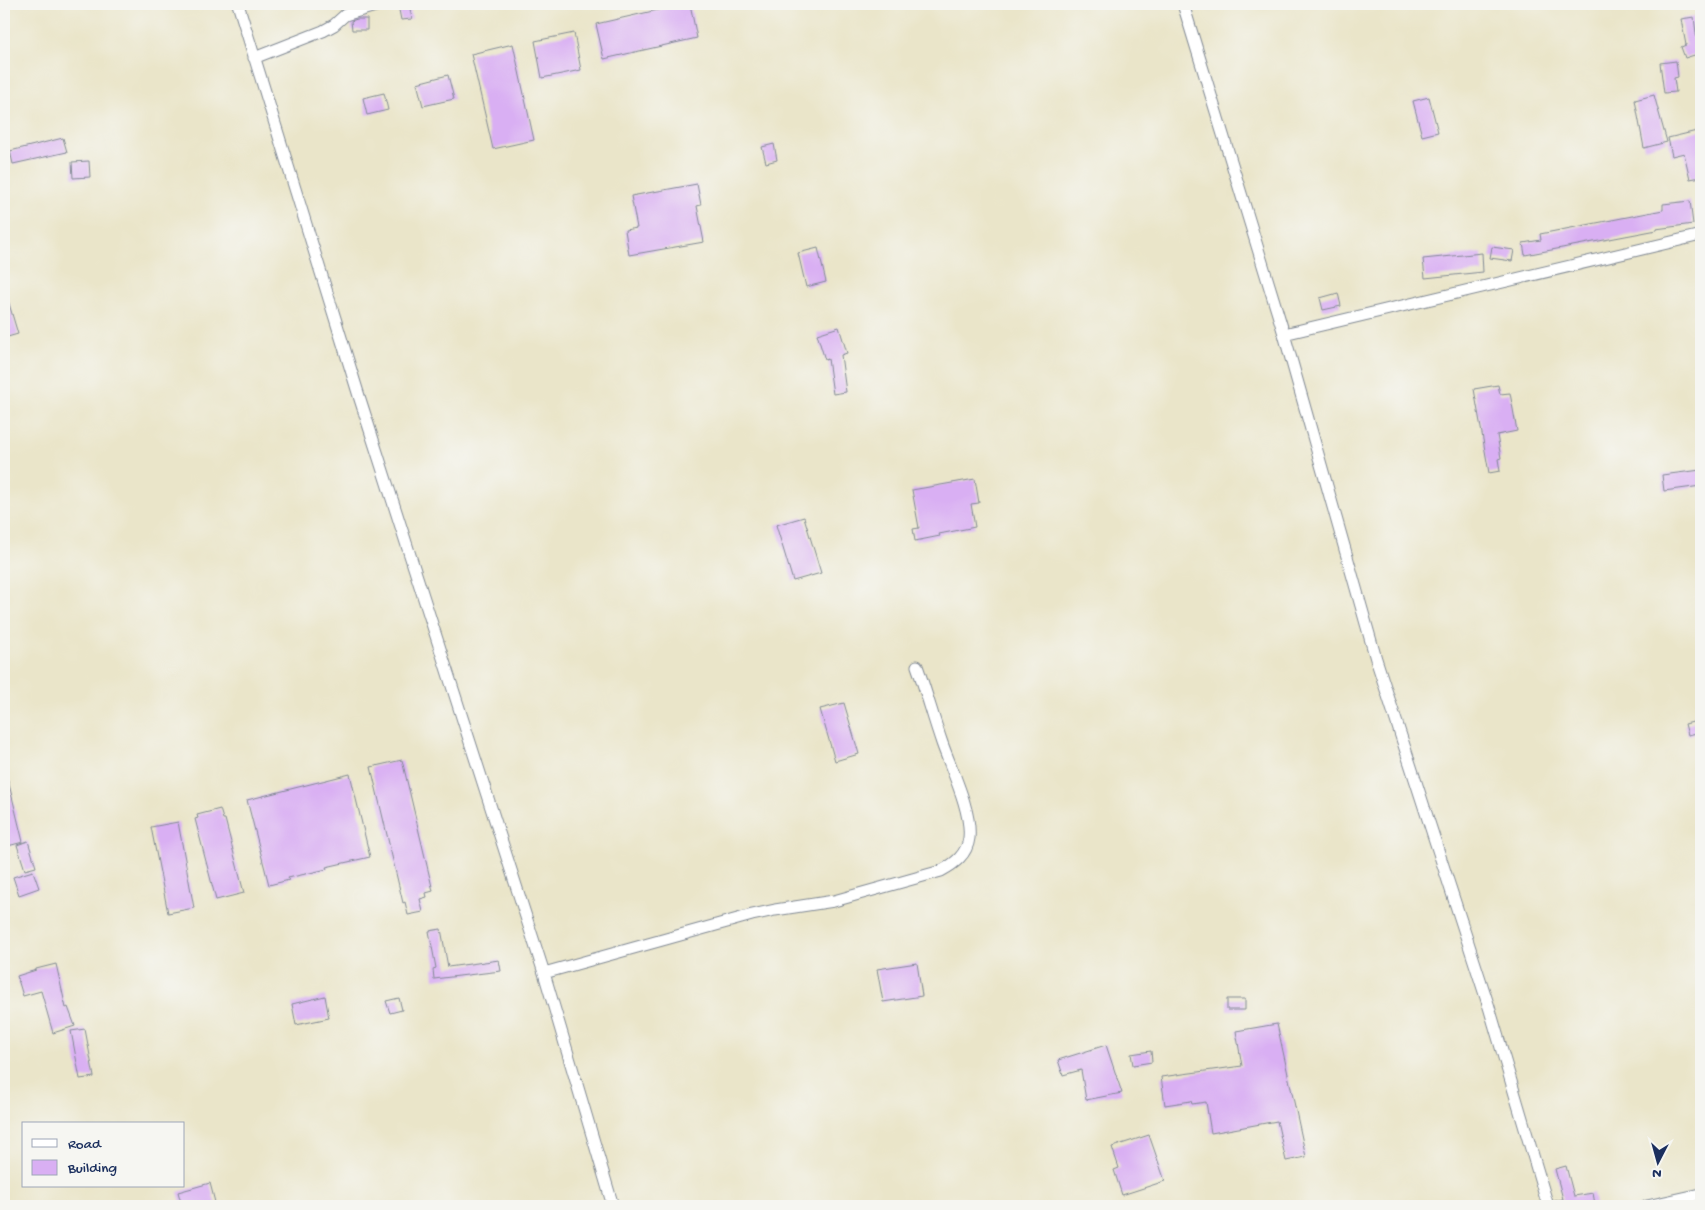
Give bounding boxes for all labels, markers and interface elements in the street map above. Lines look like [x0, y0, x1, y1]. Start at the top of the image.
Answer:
legend [22, 1122, 185, 1188]
text: Road [68, 1136, 102, 1154]
north arrow [1632, 1138, 1682, 1188]
text: Building [67, 1160, 117, 1178]
text: N [1651, 1164, 1662, 1181]

